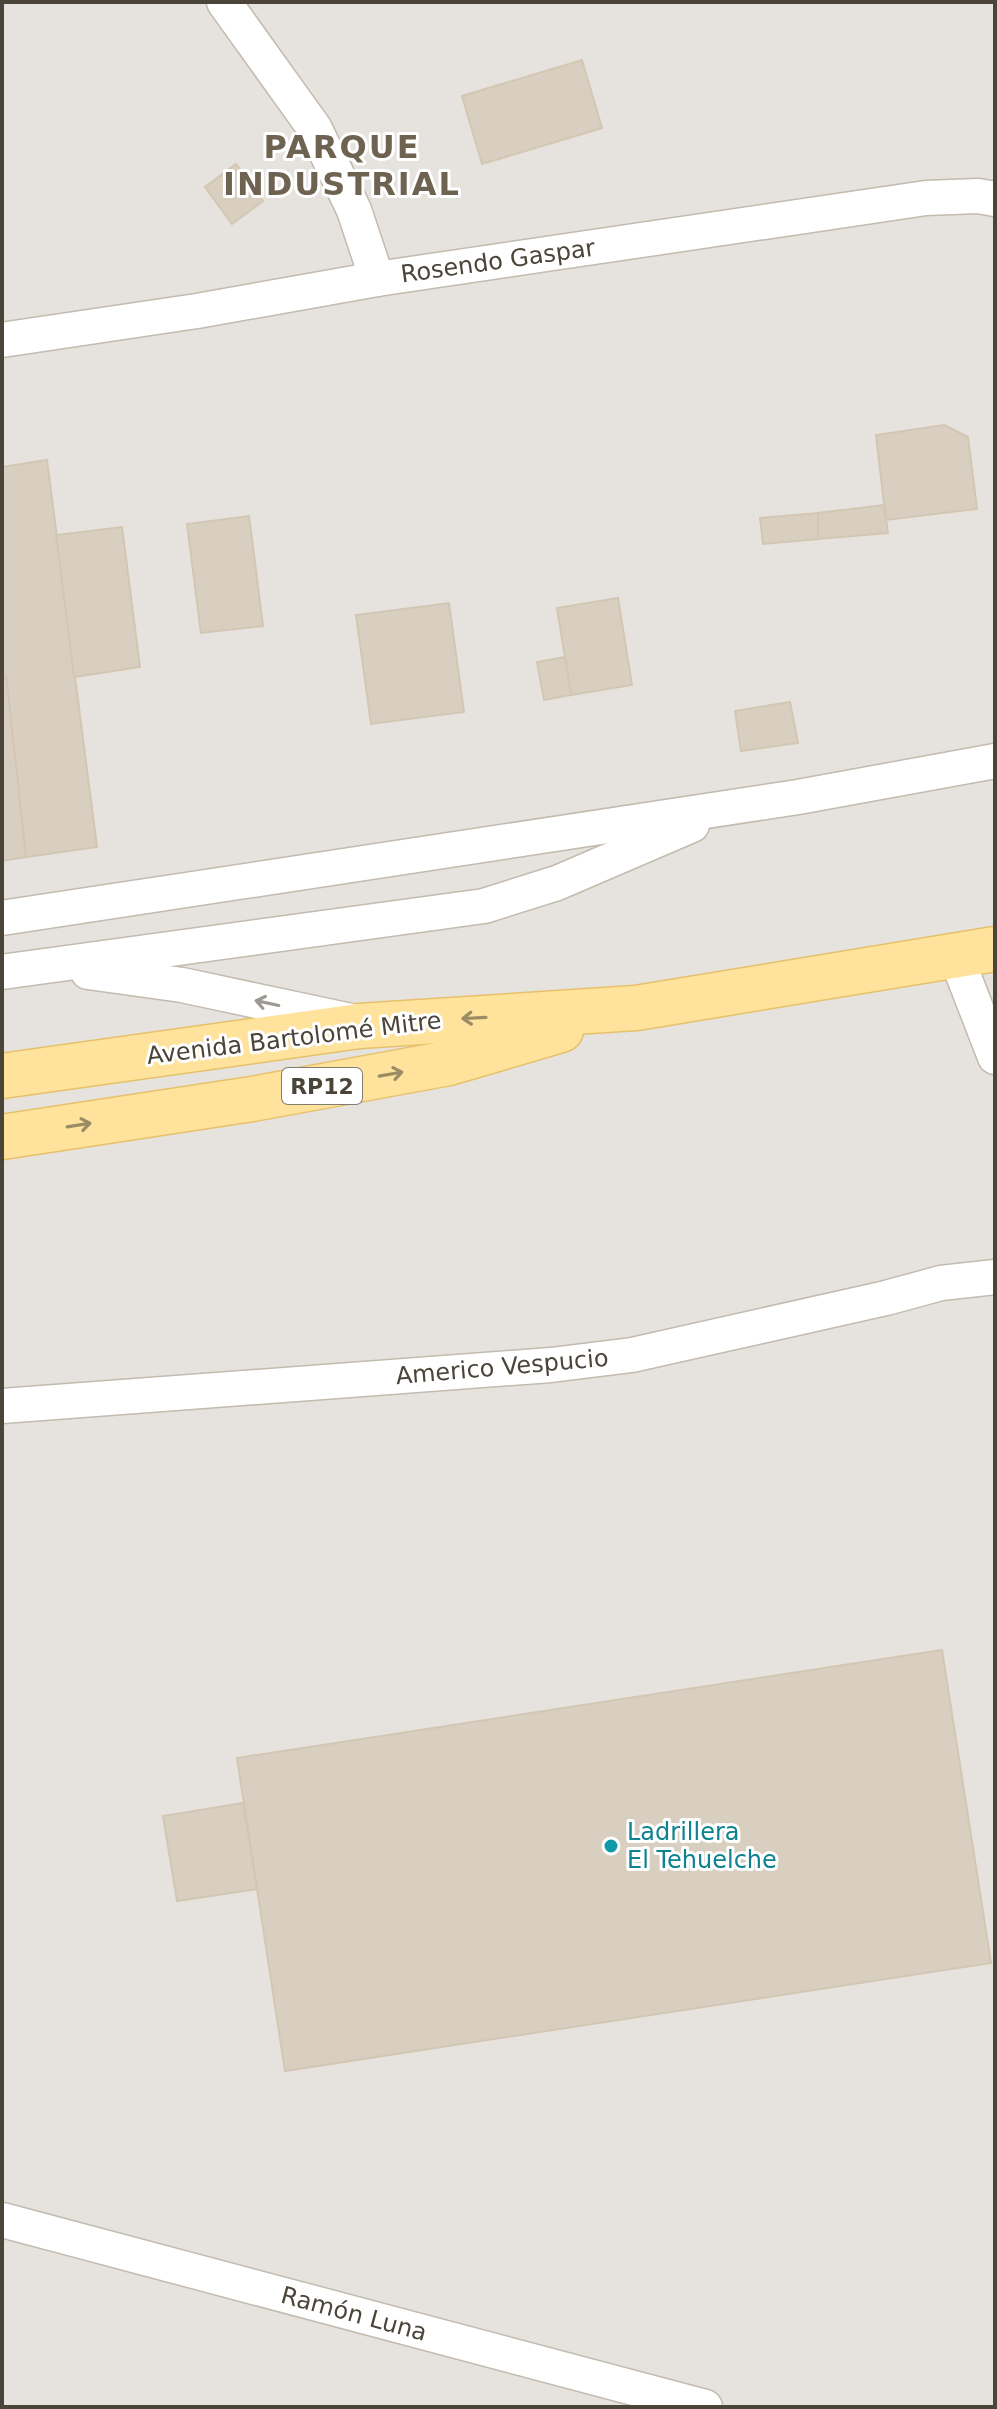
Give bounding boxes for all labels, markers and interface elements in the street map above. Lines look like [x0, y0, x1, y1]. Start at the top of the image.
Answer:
district label: PARQUE INDUSTRIAL [223, 128, 461, 203]
street label: Rosendo Gaspar [399, 233, 597, 288]
one-way arrow [255, 995, 280, 1010]
street label: Avenida Bartolomé Mitre [145, 1006, 443, 1070]
one-way arrow [461, 1011, 488, 1026]
one-way arrow [378, 1065, 403, 1080]
road number: RP12 [282, 1068, 362, 1104]
one-way arrow [66, 1117, 91, 1132]
street label: Americo Vespucio [394, 1344, 610, 1390]
place label: Ladrillera El Tehuelche [627, 1818, 777, 1874]
marker: Ladrillera El Tehuelche [602, 1837, 620, 1855]
street label: Ramón Luna [278, 2281, 430, 2347]

